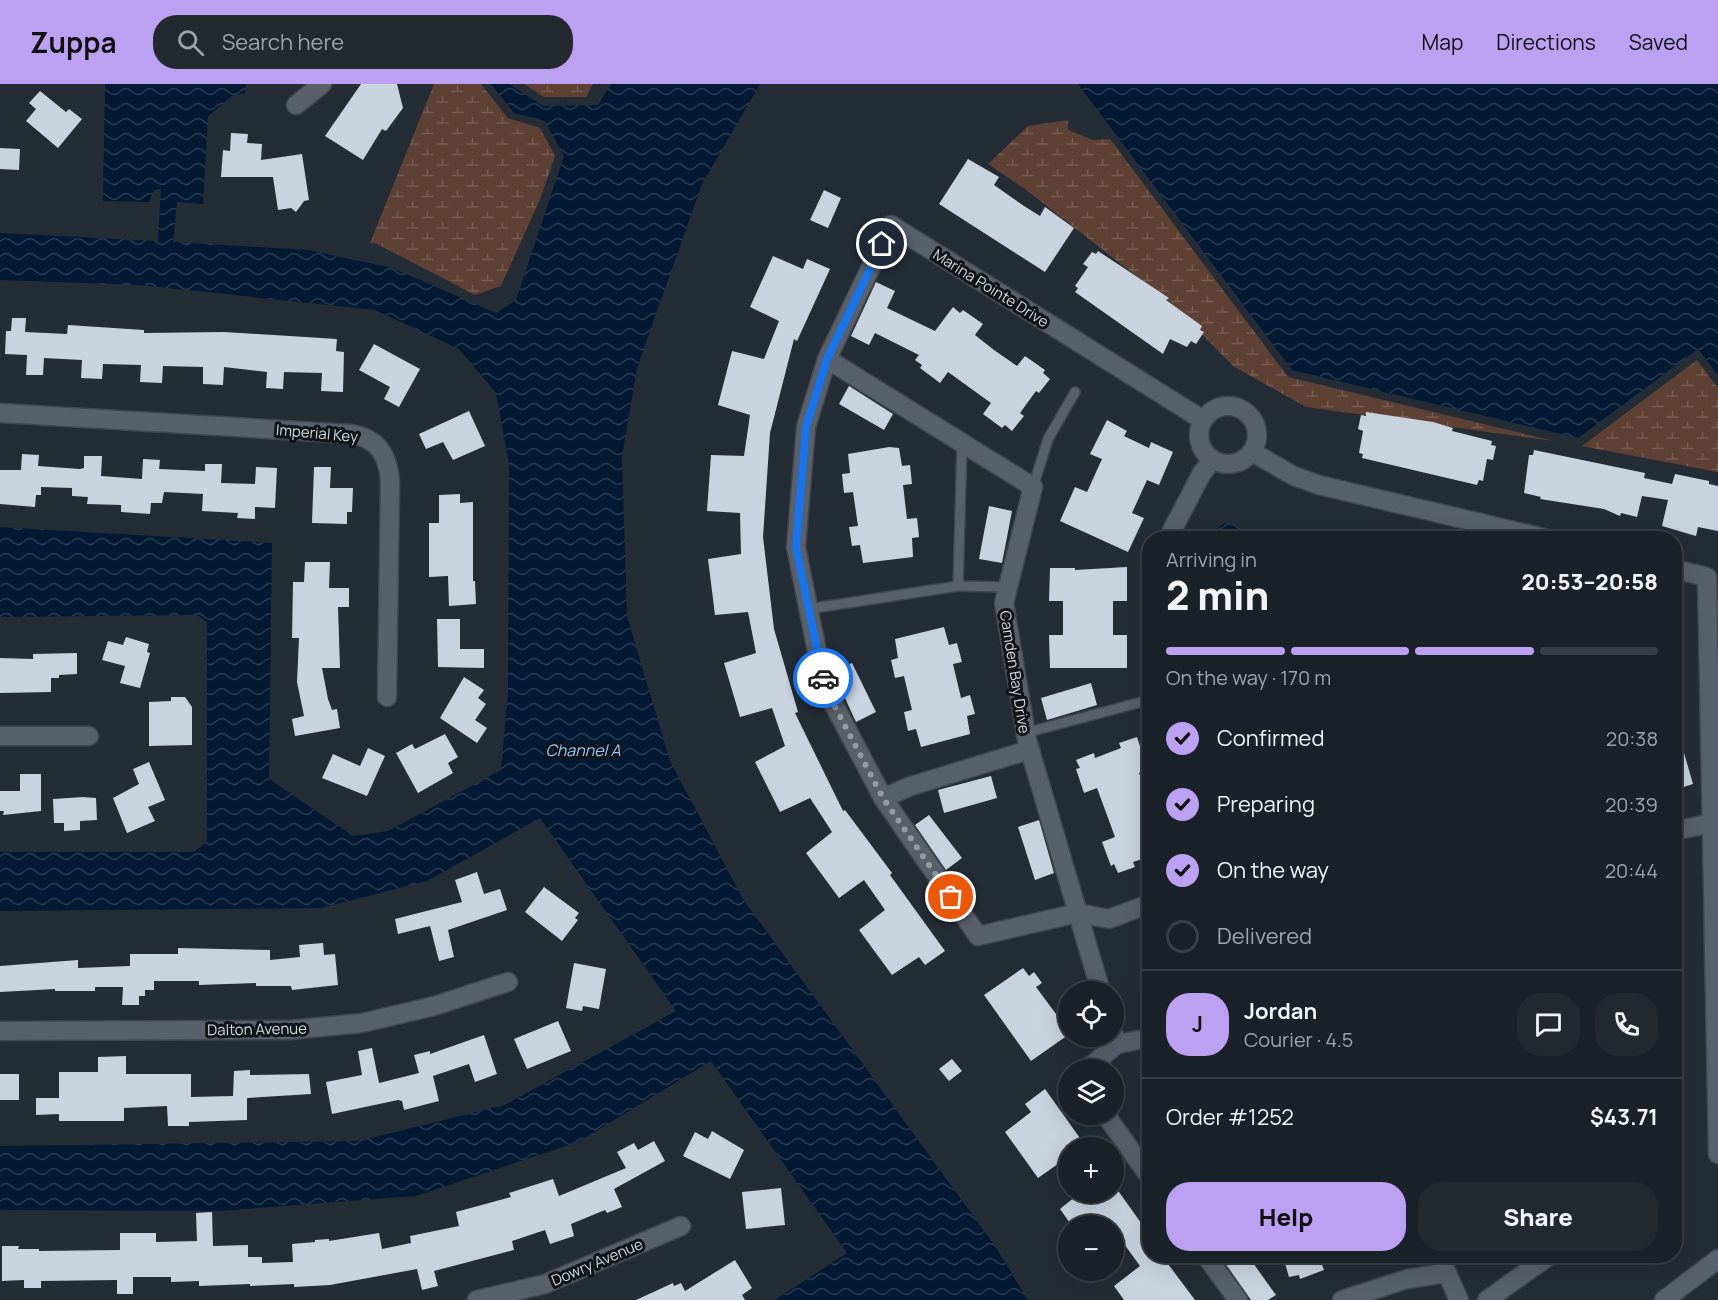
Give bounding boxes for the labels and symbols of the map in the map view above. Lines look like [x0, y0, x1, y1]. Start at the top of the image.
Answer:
pin [856, 218, 907, 269]
street label: Marina Pointe Drive [929, 244, 1053, 332]
street label: Imperial Key [275, 419, 359, 447]
street label: Camden Bay Drive [995, 609, 1035, 735]
courier [793, 648, 853, 708]
water label: Channel A [545, 739, 621, 761]
pin [925, 871, 976, 922]
street label: Dalton Avenue [207, 1018, 307, 1040]
street label: Dowry Avenue [548, 1233, 646, 1291]

